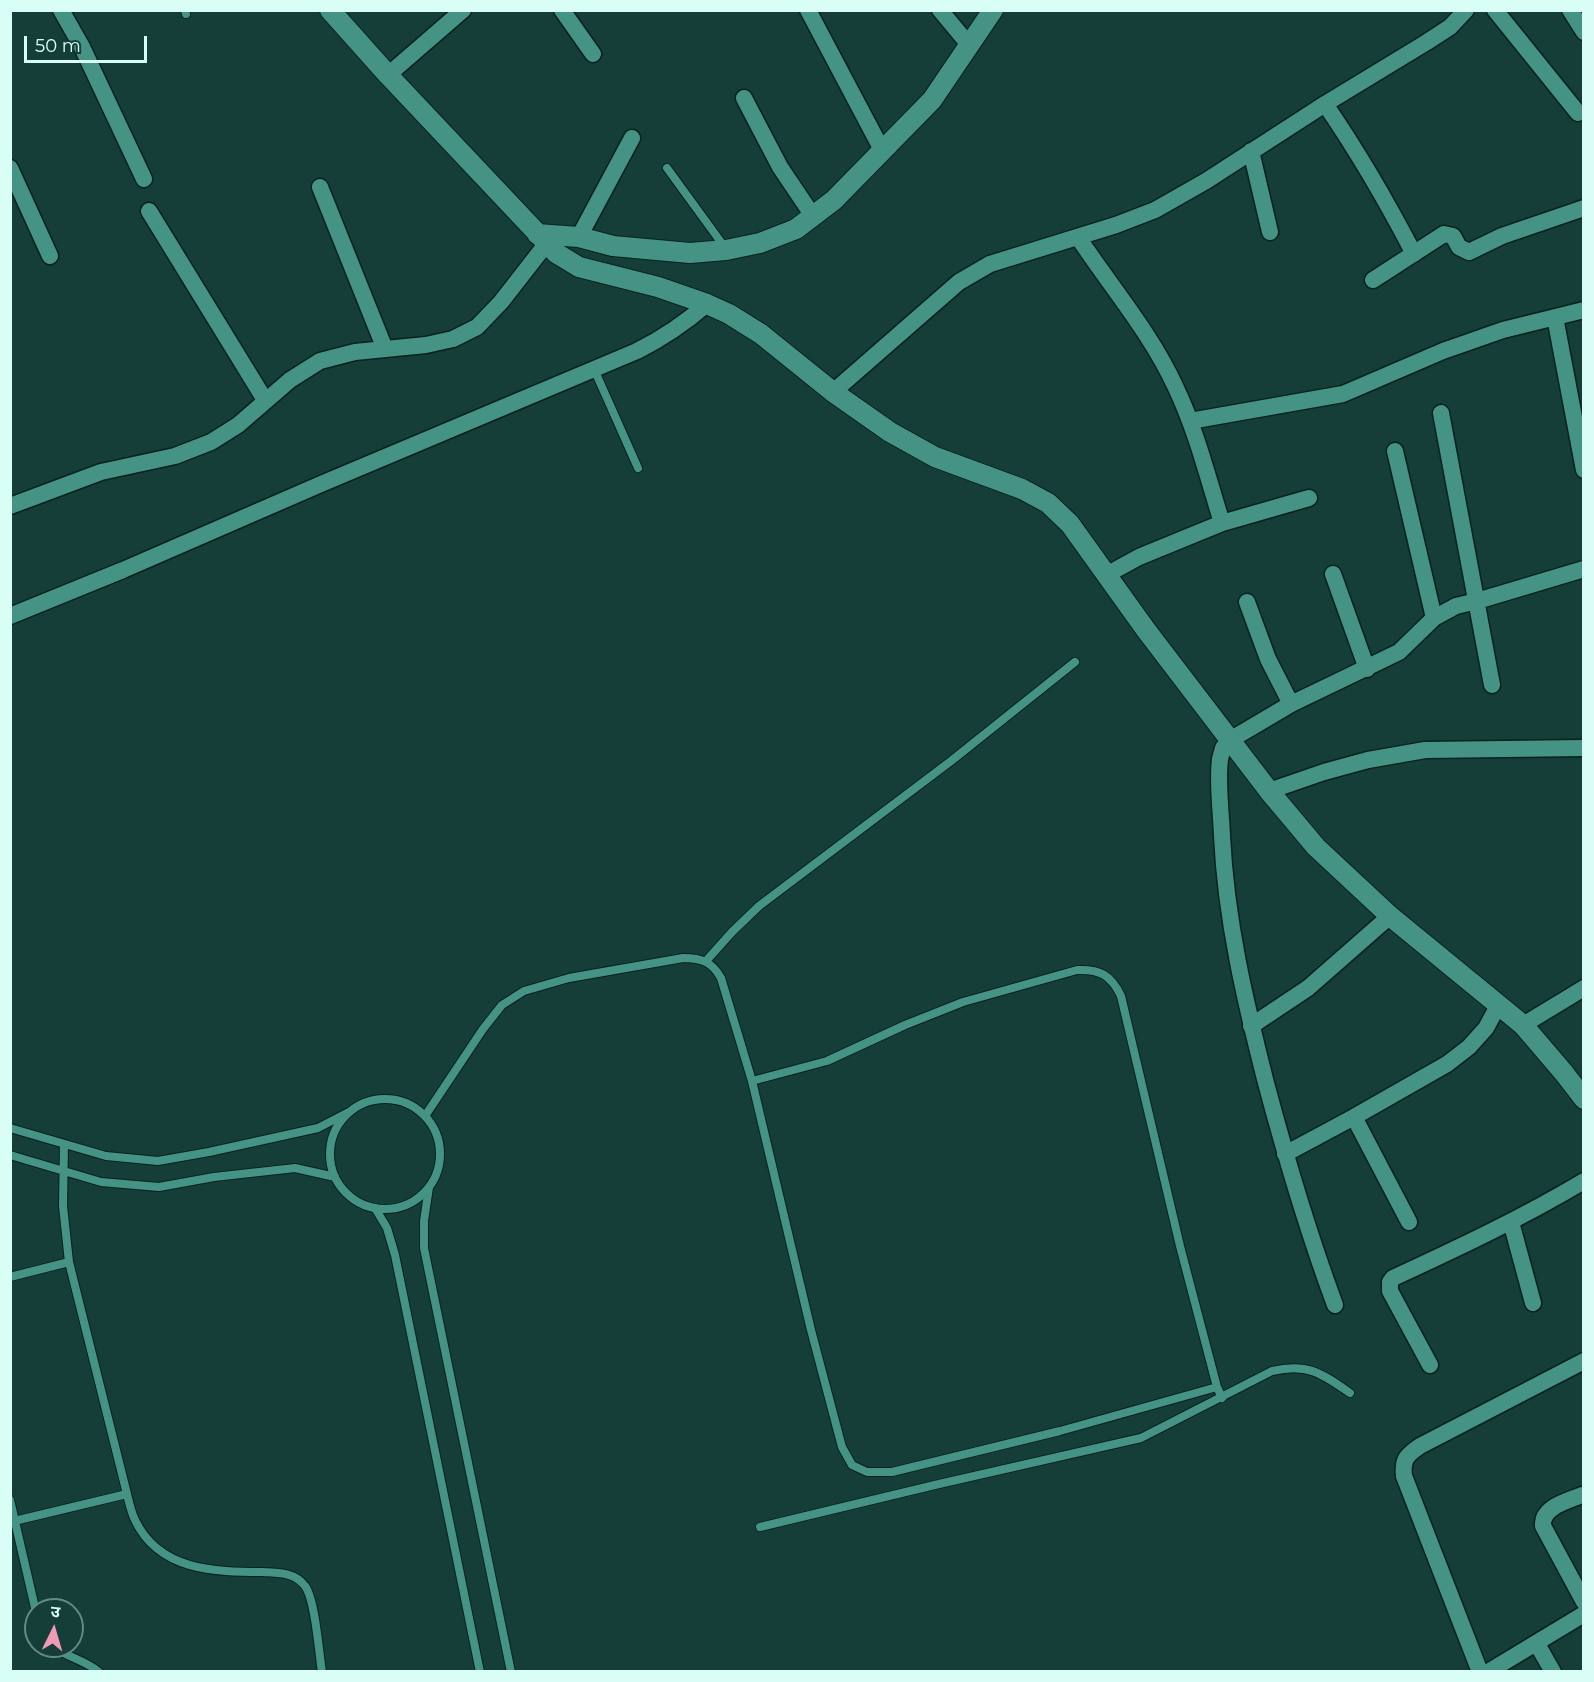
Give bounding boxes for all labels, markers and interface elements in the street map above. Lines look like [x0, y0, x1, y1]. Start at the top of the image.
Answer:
scale bar [27, 24, 150, 62]
text: 50 m [35, 35, 81, 57]
north arrow [24, 1598, 84, 1658]
text: उ [50, 1602, 61, 1621]

